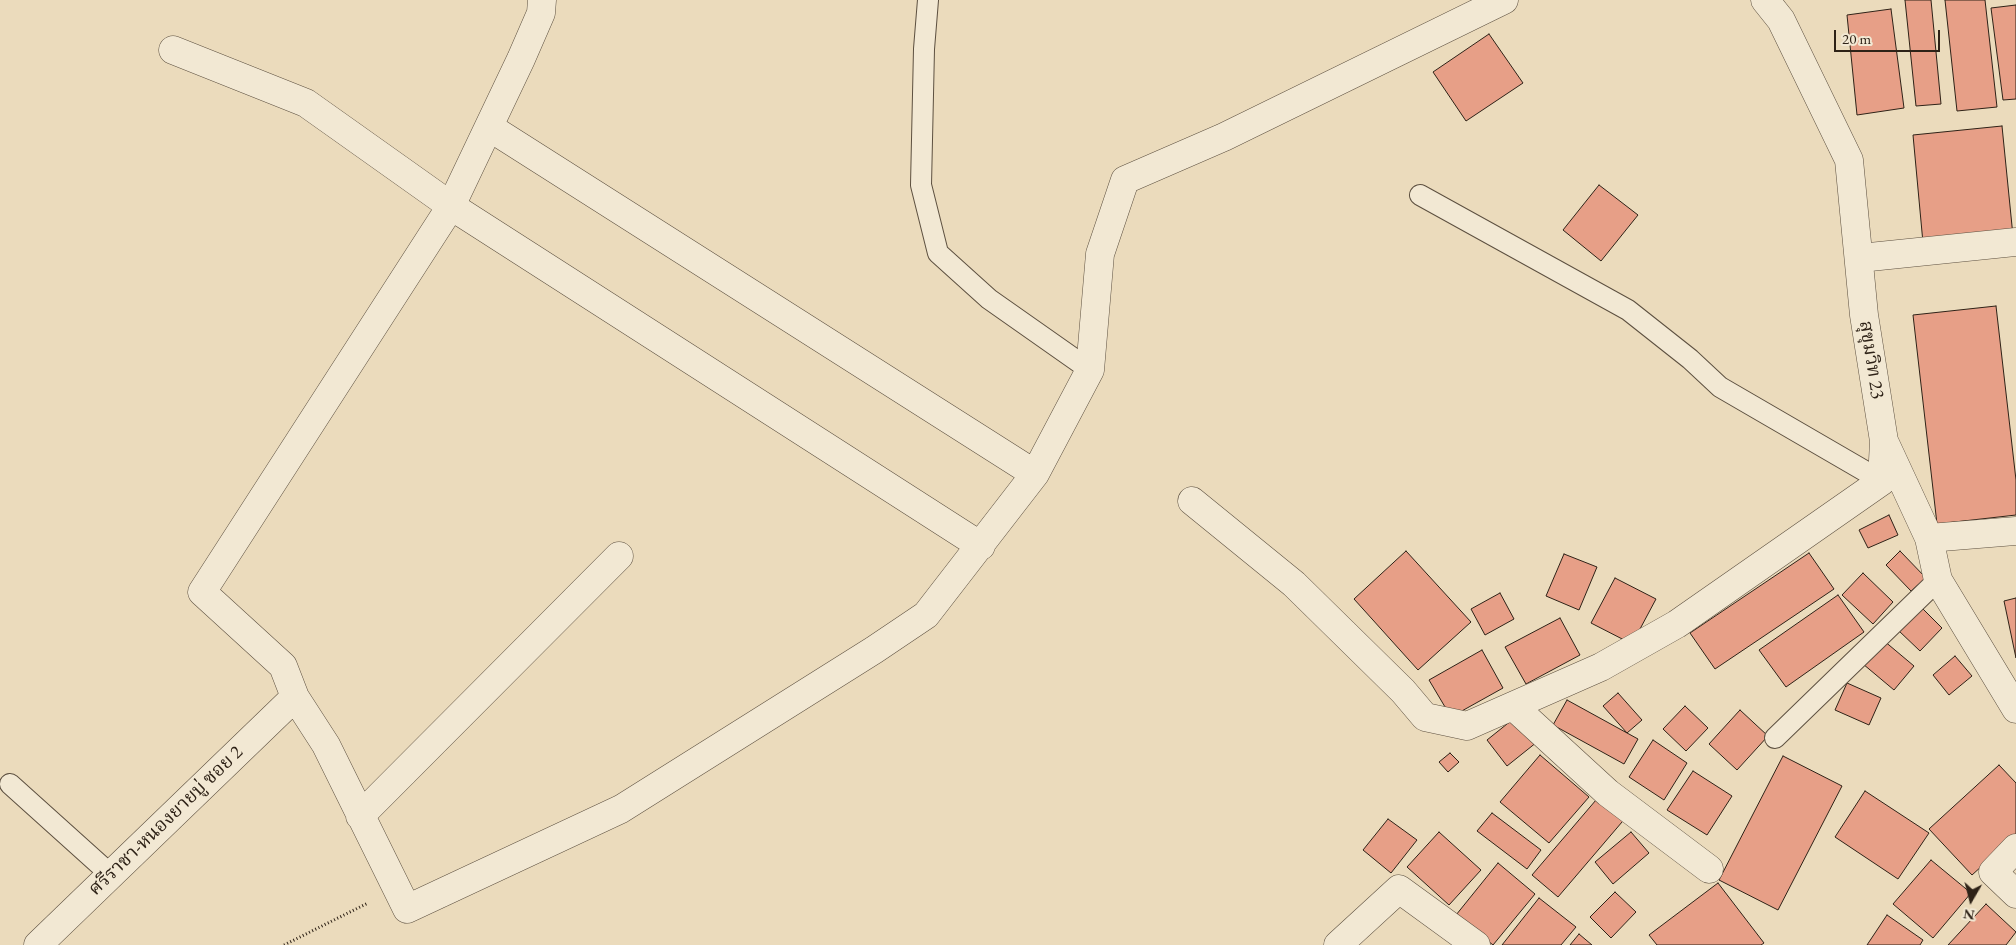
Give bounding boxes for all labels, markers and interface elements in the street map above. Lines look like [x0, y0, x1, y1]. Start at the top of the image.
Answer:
scale bar [1836, 20, 1942, 52]
text: 20 m [1842, 29, 1871, 48]
street label: สุขุมวิท 23 [1854, 319, 1888, 401]
street label: ศรีราชา-หนองยายบู่ ซอย 2 [84, 741, 248, 901]
north arrow [1946, 875, 1996, 925]
text: N [1962, 905, 1976, 925]

